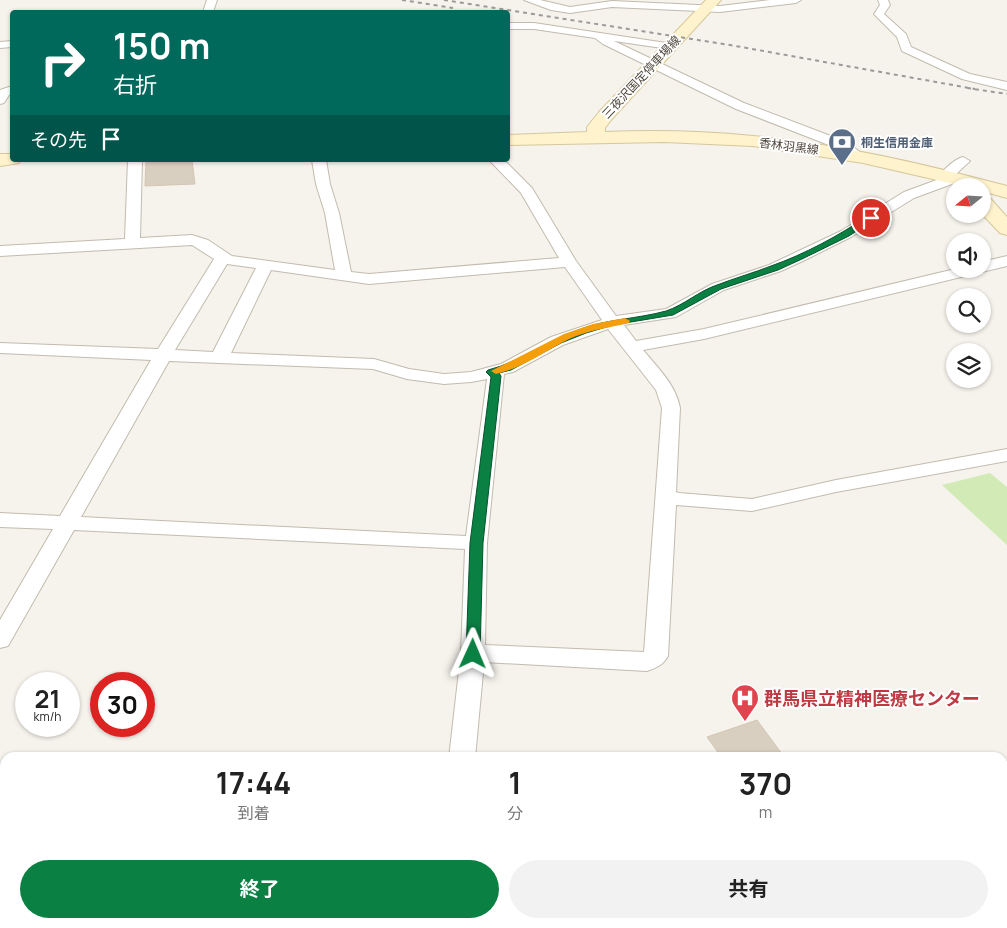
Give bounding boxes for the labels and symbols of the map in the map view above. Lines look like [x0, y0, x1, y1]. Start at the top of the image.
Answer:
street label: 三夜沢国定停車場線 [598, 32, 684, 122]
bank icon: 桐生信用金庫 [827, 127, 857, 166]
street label: 香林羽黒線 [758, 134, 820, 158]
place label: 桐生信用金庫 [861, 134, 933, 151]
north arrow [946, 178, 991, 222]
pin [850, 197, 892, 239]
position arrow [446, 627, 498, 679]
speed limit sign: 30 [90, 672, 155, 737]
hospital icon: 群馬県立精神医療センター [730, 683, 760, 722]
place label: 群馬県立精神医療センター [764, 686, 980, 710]

